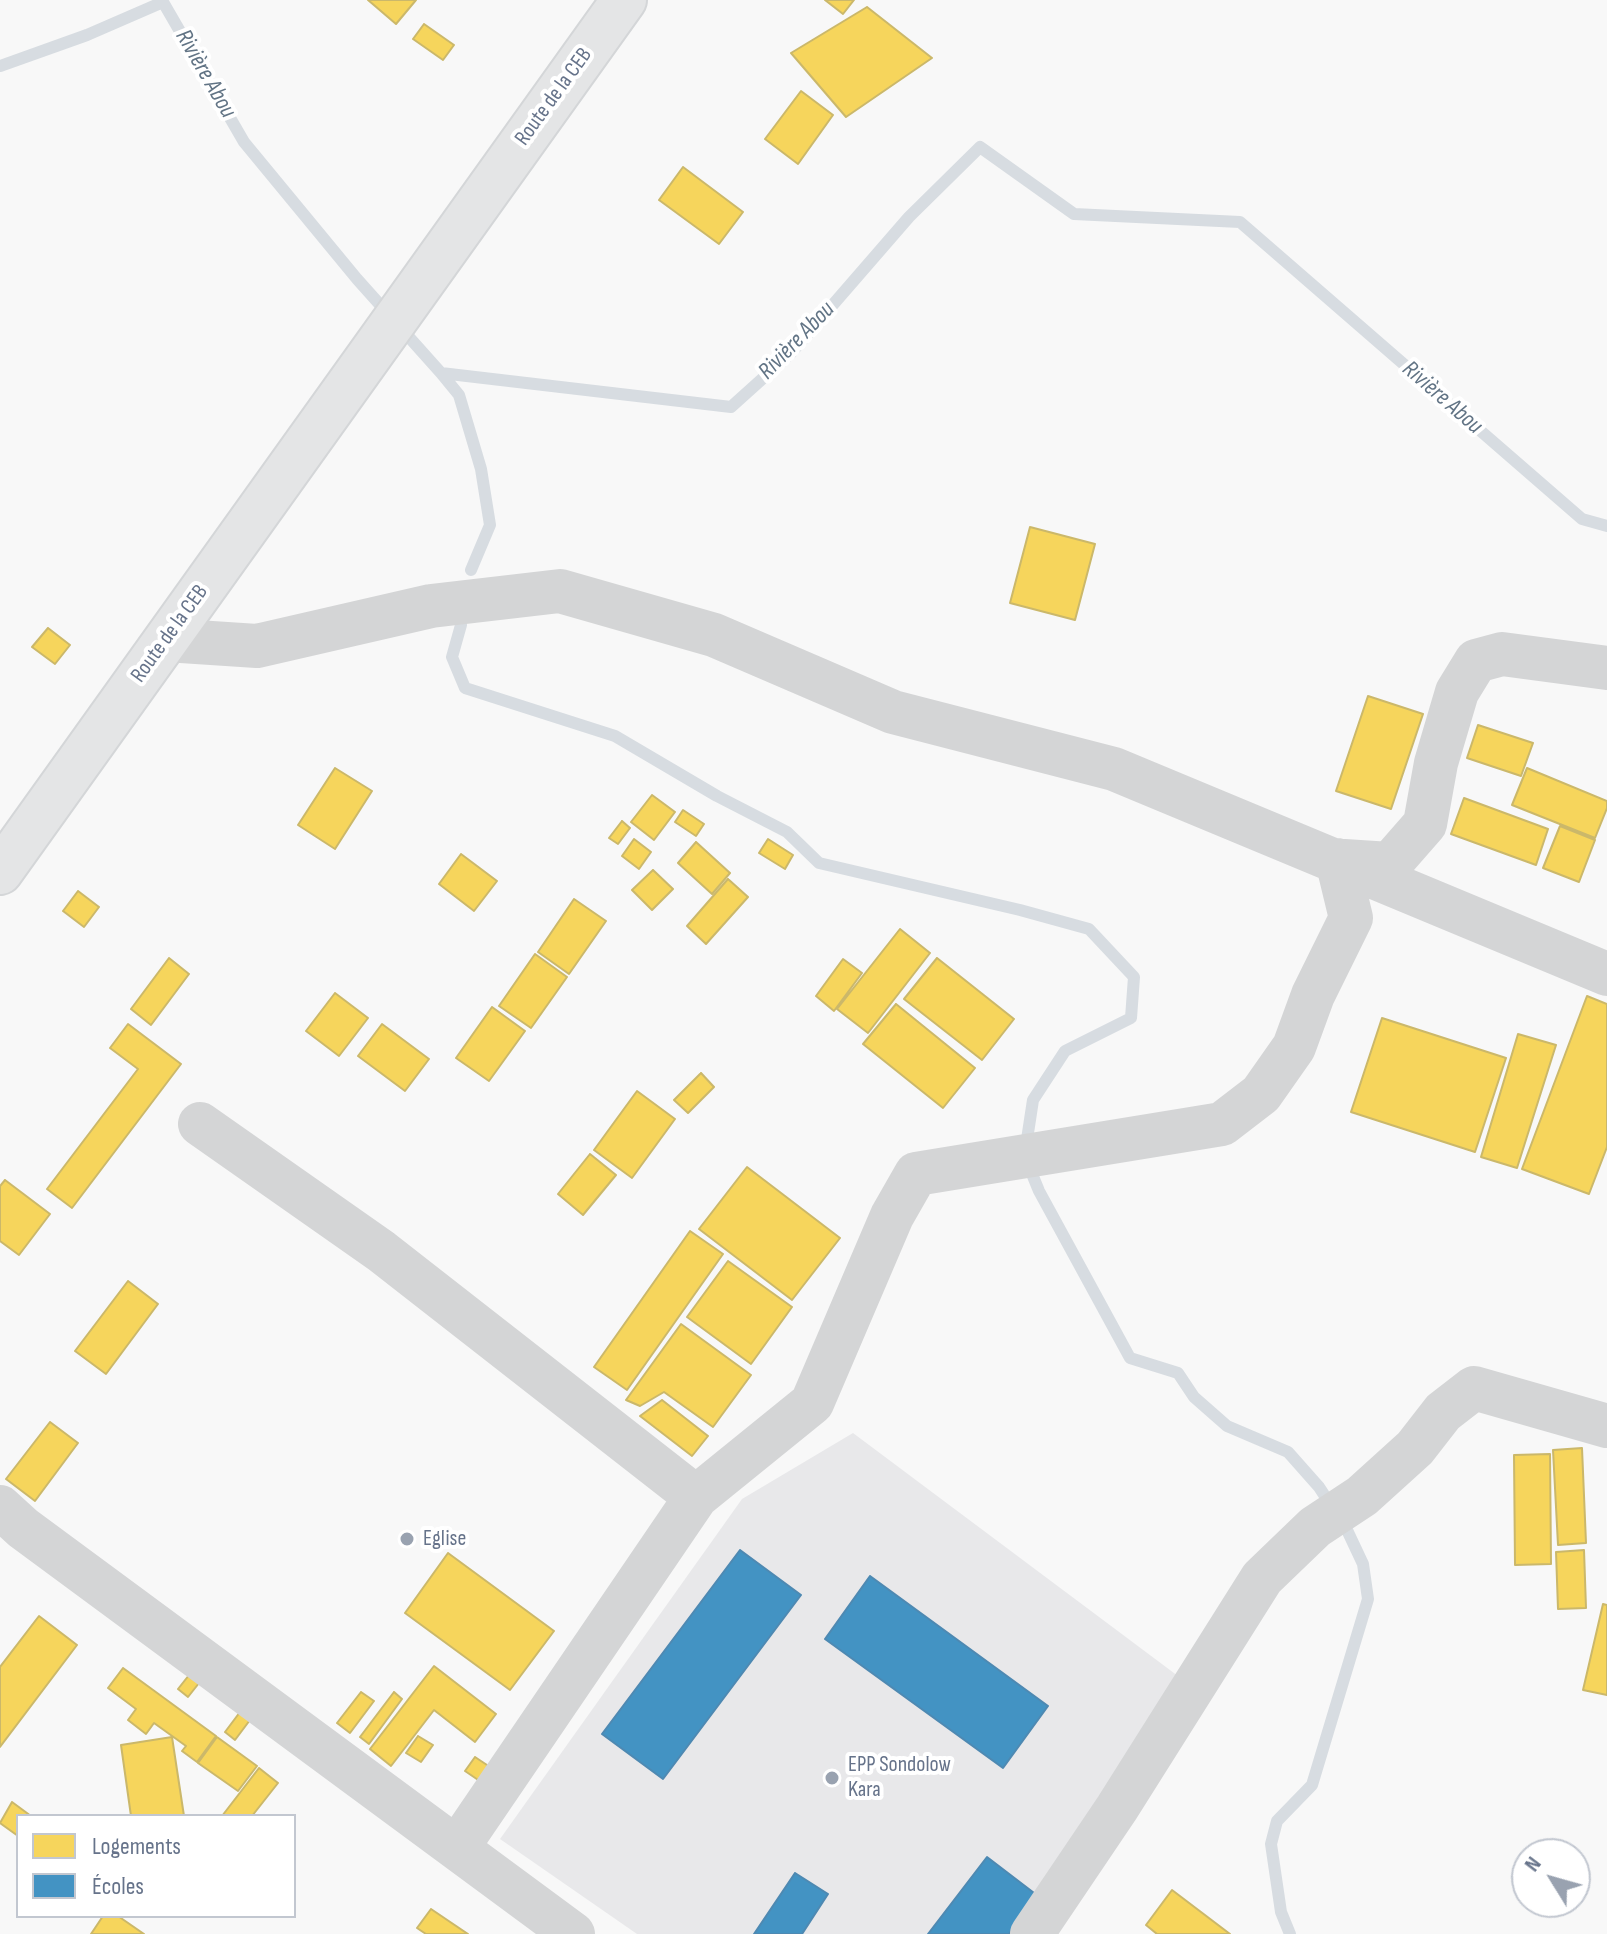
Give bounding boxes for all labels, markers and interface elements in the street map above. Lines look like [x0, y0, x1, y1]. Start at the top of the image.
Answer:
water label: Rivière Abou [168, 25, 242, 123]
street label: Route de la CEB [510, 43, 598, 151]
water label: Rivière Abou [753, 296, 841, 386]
water label: Rivière Abou [1396, 355, 1488, 441]
street label: Route de la CEB [126, 580, 214, 688]
place label: Eglise [423, 1526, 466, 1552]
marker: Eglise [398, 1530, 416, 1548]
place label: EPP Sondolow Kara [848, 1752, 951, 1804]
marker: EPP Sondolow Kara [823, 1769, 841, 1787]
legend [16, 1814, 296, 1918]
text: Logements [92, 1832, 181, 1861]
north arrow [1511, 1838, 1591, 1918]
text: N [1519, 1852, 1547, 1877]
text: Écoles [92, 1872, 144, 1901]

